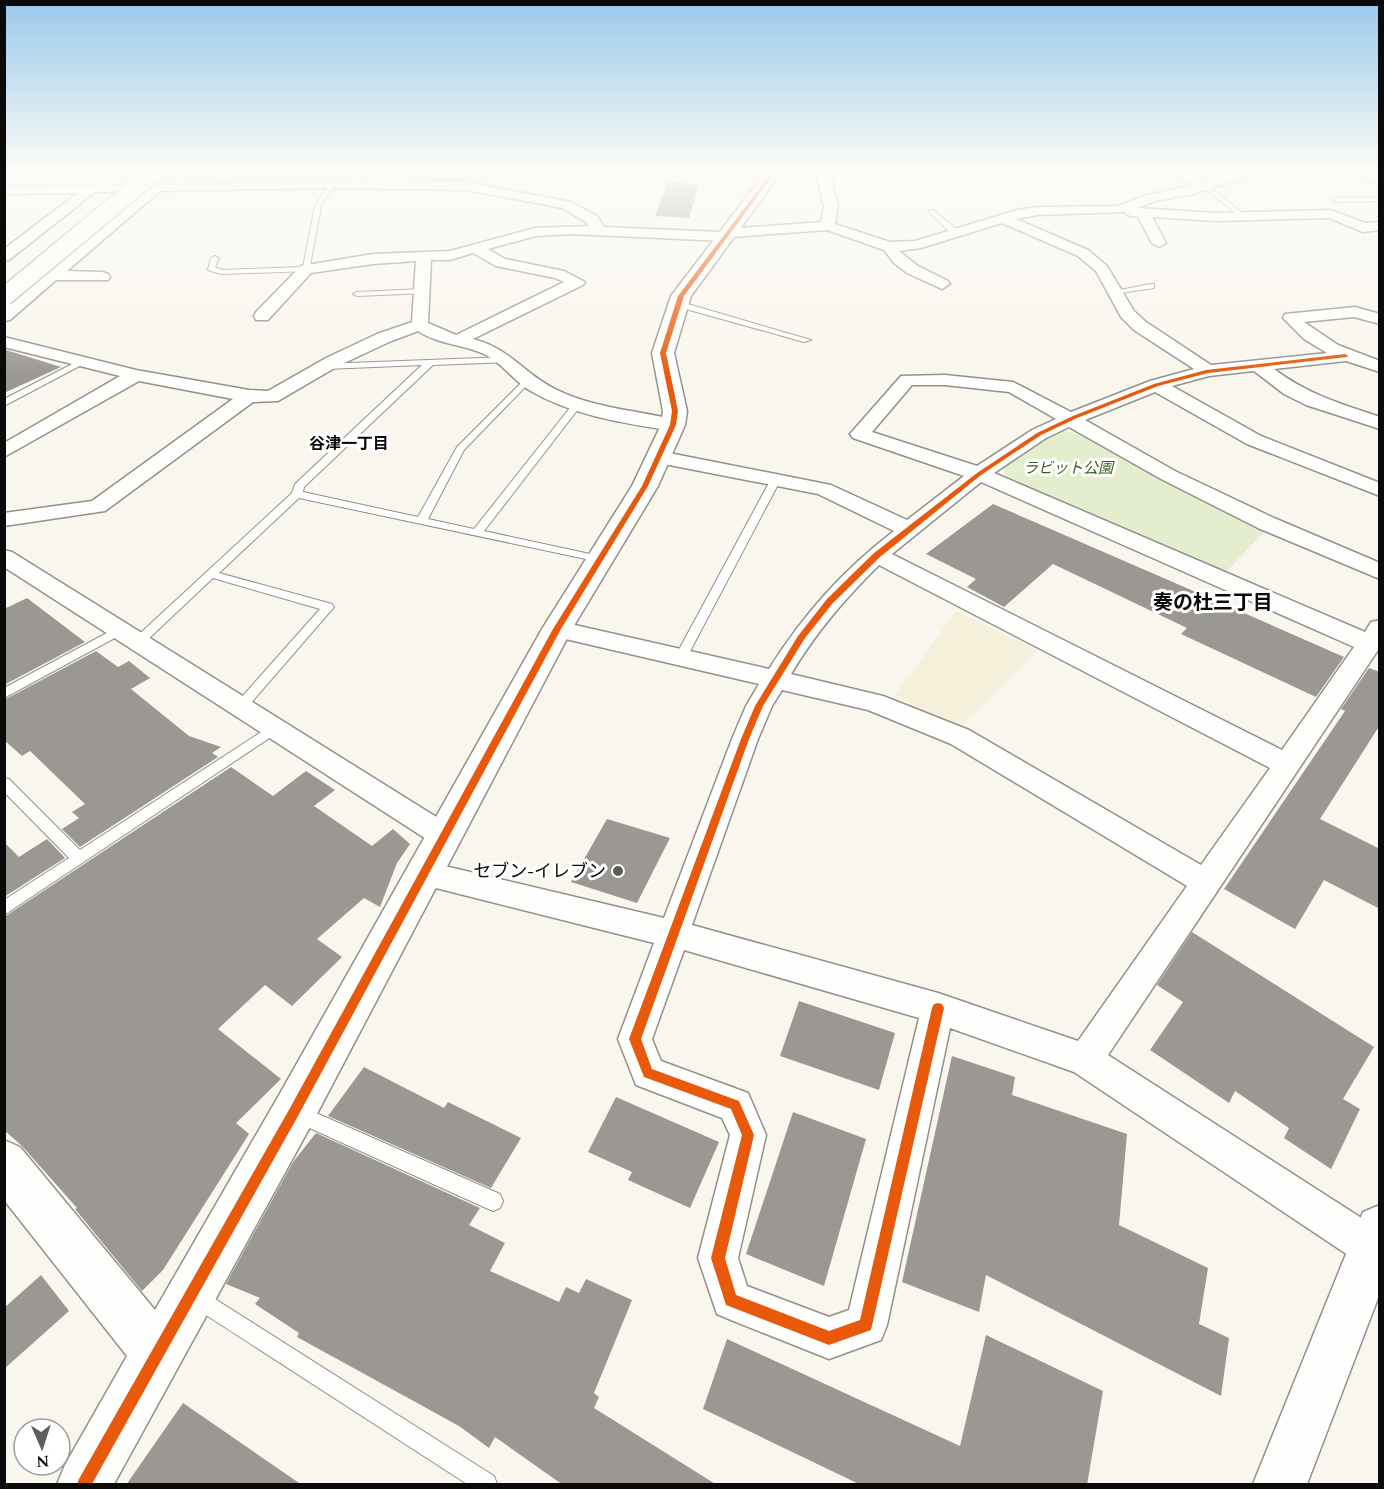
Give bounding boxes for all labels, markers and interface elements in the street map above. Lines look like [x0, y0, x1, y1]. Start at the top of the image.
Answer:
district label: 谷津一丁目 [309, 432, 389, 456]
park label: ラビット公園 [1023, 457, 1115, 480]
district label: 奏の杜三丁目 [1153, 588, 1273, 618]
place label: セブン-イレブン [473, 858, 606, 885]
marker: セブン-イレブン [611, 864, 625, 878]
north arrow [12, 1417, 72, 1477]
text: N [36, 1449, 50, 1473]

